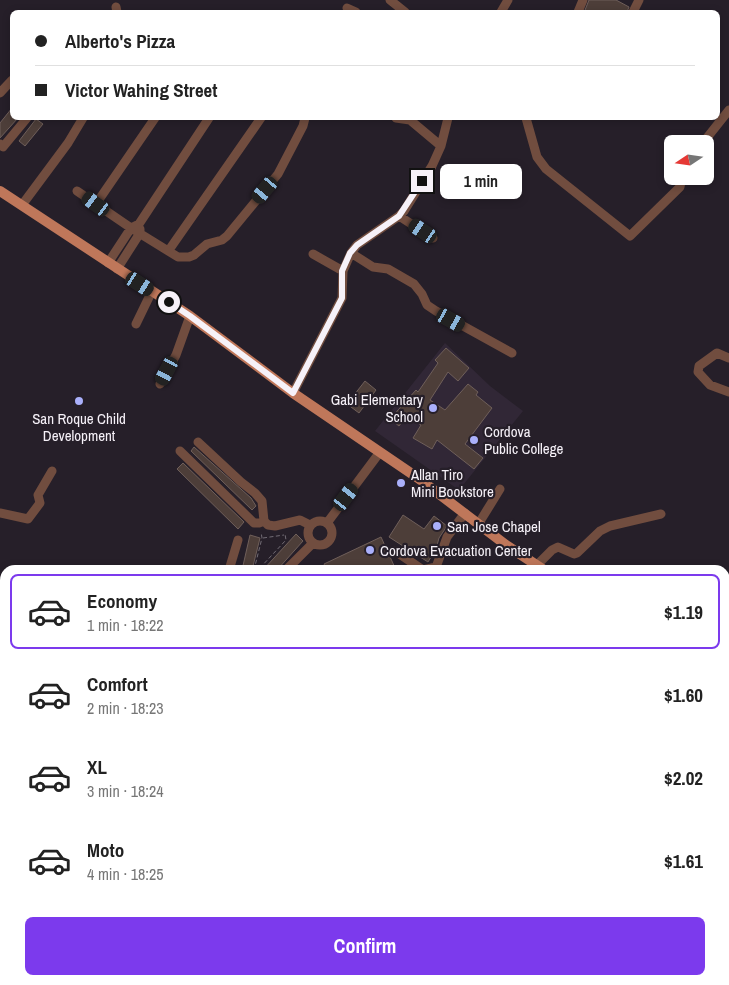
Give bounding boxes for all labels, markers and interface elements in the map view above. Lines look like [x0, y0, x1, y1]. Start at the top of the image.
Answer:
text: Alberto's Pizza [65, 28, 175, 54]
text: Victor Wahing Street [65, 77, 217, 103]
north arrow [664, 135, 714, 185]
map controls [664, 135, 714, 185]
callout: 1 min [440, 164, 522, 198]
route end [411, 170, 433, 192]
text: 1 min [464, 170, 498, 192]
car [249, 174, 280, 206]
car [79, 189, 112, 219]
car [406, 216, 439, 246]
car [123, 270, 156, 298]
route start [158, 291, 180, 313]
car [434, 306, 467, 334]
car [153, 354, 180, 388]
place label: Gabi Elementary School [331, 389, 424, 427]
marker: San Roque Child Development [73, 395, 85, 407]
marker: Gabi Elementary School [427, 402, 439, 414]
place label: San Roque Child Development [32, 408, 126, 446]
place label: Cordova Public College [484, 421, 563, 459]
marker: Cordova Public College [468, 434, 480, 446]
place label: Allan Tiro Mini Bookstore [410, 464, 494, 502]
marker: Allan Tiro Mini Bookstore [395, 477, 407, 489]
car [330, 481, 361, 513]
place label: San Jose Chapel [447, 516, 541, 537]
marker: San Jose Chapel [431, 520, 443, 532]
place label: Cordova Evacuation Center [380, 540, 532, 561]
marker: Cordova Evacuation Center [364, 544, 376, 556]
text: Economy [87, 588, 157, 614]
icon: car [27, 589, 72, 634]
text: $1.19 [664, 599, 703, 625]
text: 1 min · 18:22 [87, 614, 164, 636]
text: Comfort [87, 671, 148, 697]
icon: car [27, 672, 72, 717]
text: $1.60 [664, 682, 703, 708]
text: 2 min · 18:23 [87, 697, 164, 719]
text: XL [87, 754, 107, 780]
icon: car [27, 755, 72, 800]
text: $2.02 [664, 765, 703, 791]
text: 3 min · 18:24 [87, 780, 164, 802]
text: Moto [87, 837, 124, 863]
icon: car [27, 838, 72, 883]
text: $1.61 [664, 848, 703, 874]
text: 4 min · 18:25 [87, 863, 164, 885]
button: Confirm [25, 917, 705, 975]

